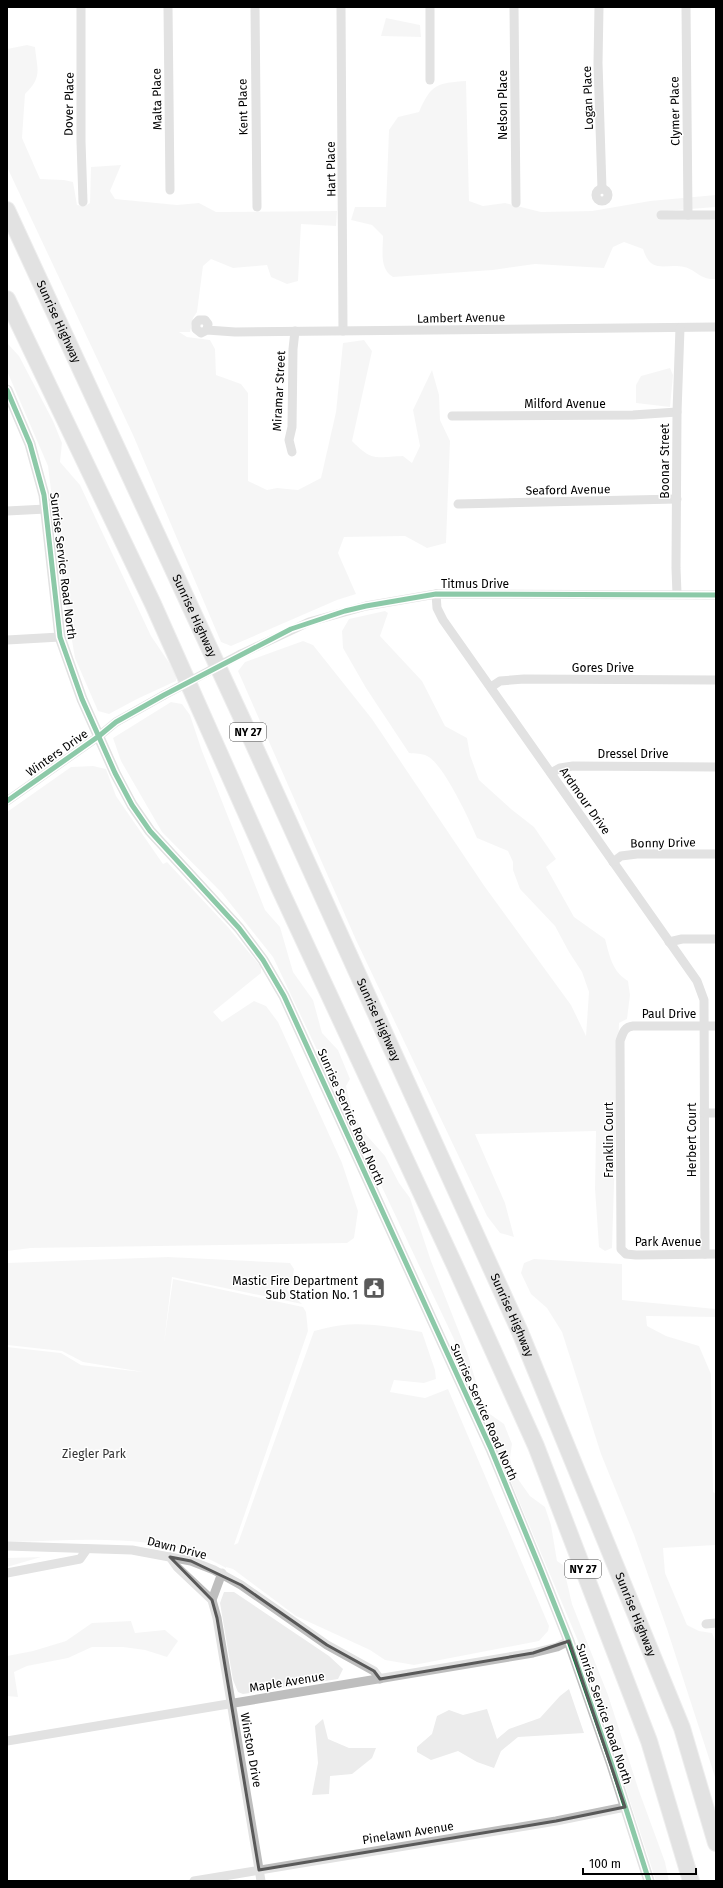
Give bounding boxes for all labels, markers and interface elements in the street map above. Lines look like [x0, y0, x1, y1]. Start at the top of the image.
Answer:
street label: Logan Place [580, 66, 596, 130]
street label: Malta Place [149, 68, 165, 130]
street label: Nelson Place [496, 70, 510, 140]
street label: Dover Place [61, 72, 77, 136]
street label: Clymer Place [667, 76, 683, 146]
street label: Kent Place [236, 78, 250, 136]
street label: Hart Place [324, 141, 338, 197]
street label: Sunrise Highway [33, 278, 84, 365]
street label: Lambert Avenue [417, 310, 505, 326]
street label: Miramar Street [270, 350, 288, 432]
street label: Milford Avenue [524, 397, 606, 411]
street label: Boonar Street [658, 423, 672, 499]
street label: Seaford Avenue [525, 482, 611, 498]
street label: Sunrise Service Road North [47, 492, 79, 640]
street label: Sunrise Highway [169, 572, 220, 659]
street label: Titmus Drive [441, 577, 509, 591]
street label: Gores Drive [572, 661, 634, 675]
road number: NY 27 [230, 723, 266, 741]
street label: Winters Drive [23, 727, 91, 779]
street label: Dressel Drive [597, 747, 669, 761]
street label: Ardmour Drive [557, 765, 613, 837]
street label: Bonny Drive [630, 835, 696, 851]
street label: Sunrise Highway [354, 976, 403, 1064]
street label: Paul Drive [642, 1007, 696, 1021]
street label: Sunrise Service Road North [314, 1046, 388, 1188]
street label: Franklin Court [602, 1101, 616, 1178]
street label: Herbert Court [685, 1102, 699, 1177]
street label: Park Avenue [635, 1235, 701, 1249]
street label: Sunrise Highway [487, 1271, 536, 1359]
place label: Mastic Fire Department Sub Station No. 1 [232, 1274, 359, 1302]
public building icon: Mastic Fire Department Sub Station No. 1 [361, 1275, 387, 1301]
street label: Sunrise Service Road North [447, 1341, 521, 1483]
park label: Ziegler Park [62, 1447, 127, 1461]
street label: Dawn Drive [146, 1534, 208, 1562]
road number: NY 27 [565, 1560, 601, 1578]
street label: Sunrise Highway [612, 1570, 659, 1659]
street label: Sunrise Service Road North [573, 1642, 635, 1786]
street label: Maple Avenue [248, 1669, 326, 1695]
street label: Winston Drive [238, 1712, 264, 1788]
street label: Pinelawn Avenue [361, 1819, 455, 1847]
scale bar [583, 1850, 696, 1876]
text: 100 m [589, 1857, 621, 1871]

